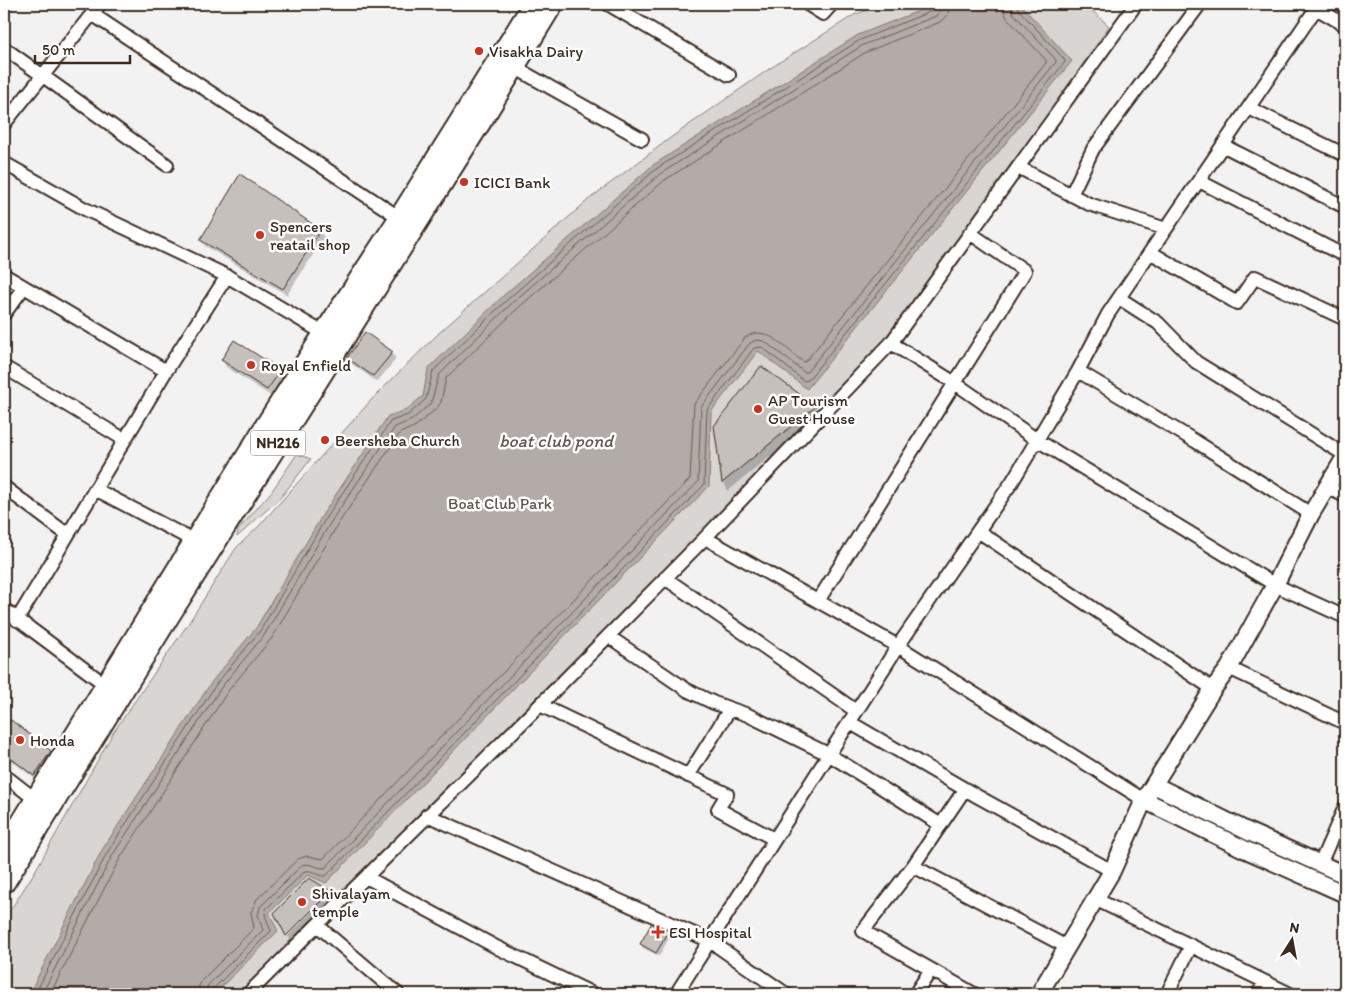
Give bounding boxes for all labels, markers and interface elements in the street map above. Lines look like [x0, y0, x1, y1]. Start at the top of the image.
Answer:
scale bar [35, 32, 130, 64]
text: 50 m [42, 41, 75, 59]
place label: Visakha Dairy [489, 42, 583, 61]
marker: Visakha Dairy [473, 45, 485, 57]
place label: ICICI Bank [474, 173, 550, 192]
marker: ICICI Bank [458, 176, 470, 188]
place label: Spencers reatail shop [270, 217, 350, 254]
marker: Spencers reatail shop [254, 229, 266, 241]
place label: Royal Enfield [261, 356, 352, 375]
marker: Royal Enfield [245, 359, 257, 371]
place label: AP Tourism Guest House [768, 391, 855, 428]
marker: AP Tourism Guest House [752, 403, 764, 415]
road number: NH216 [250, 430, 306, 456]
water label: boat club pond [499, 430, 615, 452]
place label: Beersheba Church [335, 431, 460, 450]
marker: Beersheba Church [319, 434, 331, 446]
park label: Boat Club Park [448, 494, 552, 513]
place label: Honda [30, 731, 75, 750]
marker: Honda [14, 734, 26, 746]
place label: Shivalayam temple [312, 884, 391, 921]
marker: Shivalayam temple [296, 896, 308, 908]
north arrow [1266, 916, 1316, 966]
text: N [1288, 918, 1301, 937]
place label: ESI Hospital [669, 923, 752, 942]
marker: ESI Hospital [651, 925, 665, 939]

